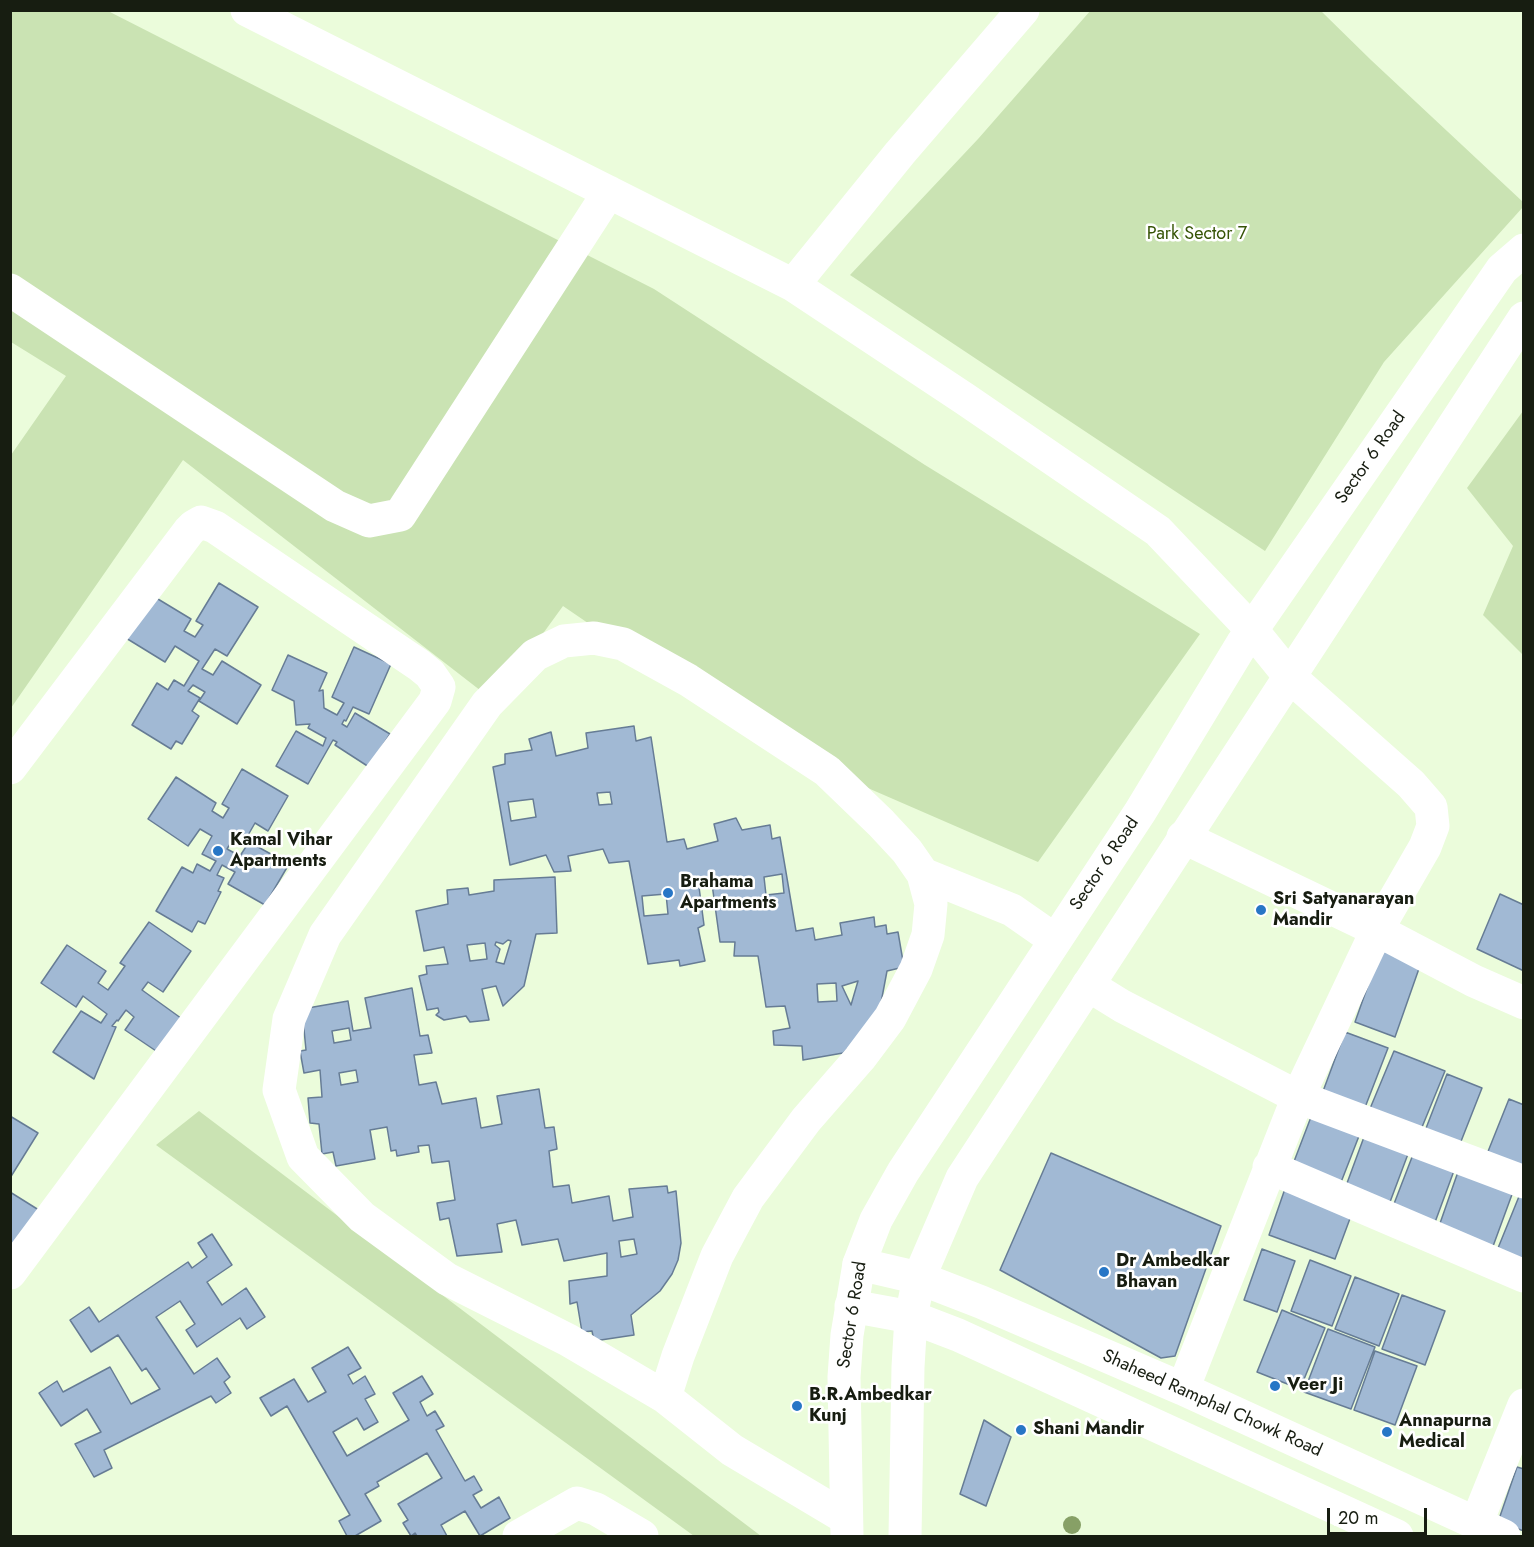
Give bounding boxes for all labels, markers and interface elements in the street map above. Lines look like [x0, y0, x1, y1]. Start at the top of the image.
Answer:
park label: Park Sector 7 [1147, 224, 1247, 246]
street label: Sector 6 Road [1331, 408, 1411, 508]
street label: Sector 6 Road [1066, 813, 1144, 915]
place label: Kamal Vihar Apartments [230, 830, 333, 872]
marker: Kamal Vihar Apartments [211, 844, 225, 858]
place label: Brahama Apartments [680, 872, 777, 914]
marker: Brahama Apartments [661, 886, 675, 900]
place label: Sri Satyanarayan Mandir [1273, 889, 1414, 932]
marker: Sri Satyanarayan Mandir [1254, 903, 1268, 917]
place label: Dr Ambedkar Bhavan [1116, 1251, 1230, 1294]
street label: Sector 6 Road [834, 1260, 872, 1370]
marker: Dr Ambedkar Bhavan [1097, 1265, 1111, 1279]
street label: Shaheed Ramphal Chowk Road [1099, 1346, 1325, 1462]
place label: Veer Ji [1287, 1375, 1343, 1397]
marker: Veer Ji [1268, 1379, 1282, 1393]
place label: B.R.Ambedkar Kunj [809, 1385, 932, 1428]
marker: B.R.Ambedkar Kunj [790, 1399, 804, 1413]
place label: Annapurna Medical [1399, 1411, 1492, 1454]
place label: Shani Mandir [1033, 1419, 1144, 1441]
marker: Shani Mandir [1014, 1423, 1028, 1437]
marker: Annapurna Medical [1380, 1425, 1394, 1439]
scale bar [1330, 1496, 1430, 1534]
text: 20 m [1338, 1505, 1378, 1531]

